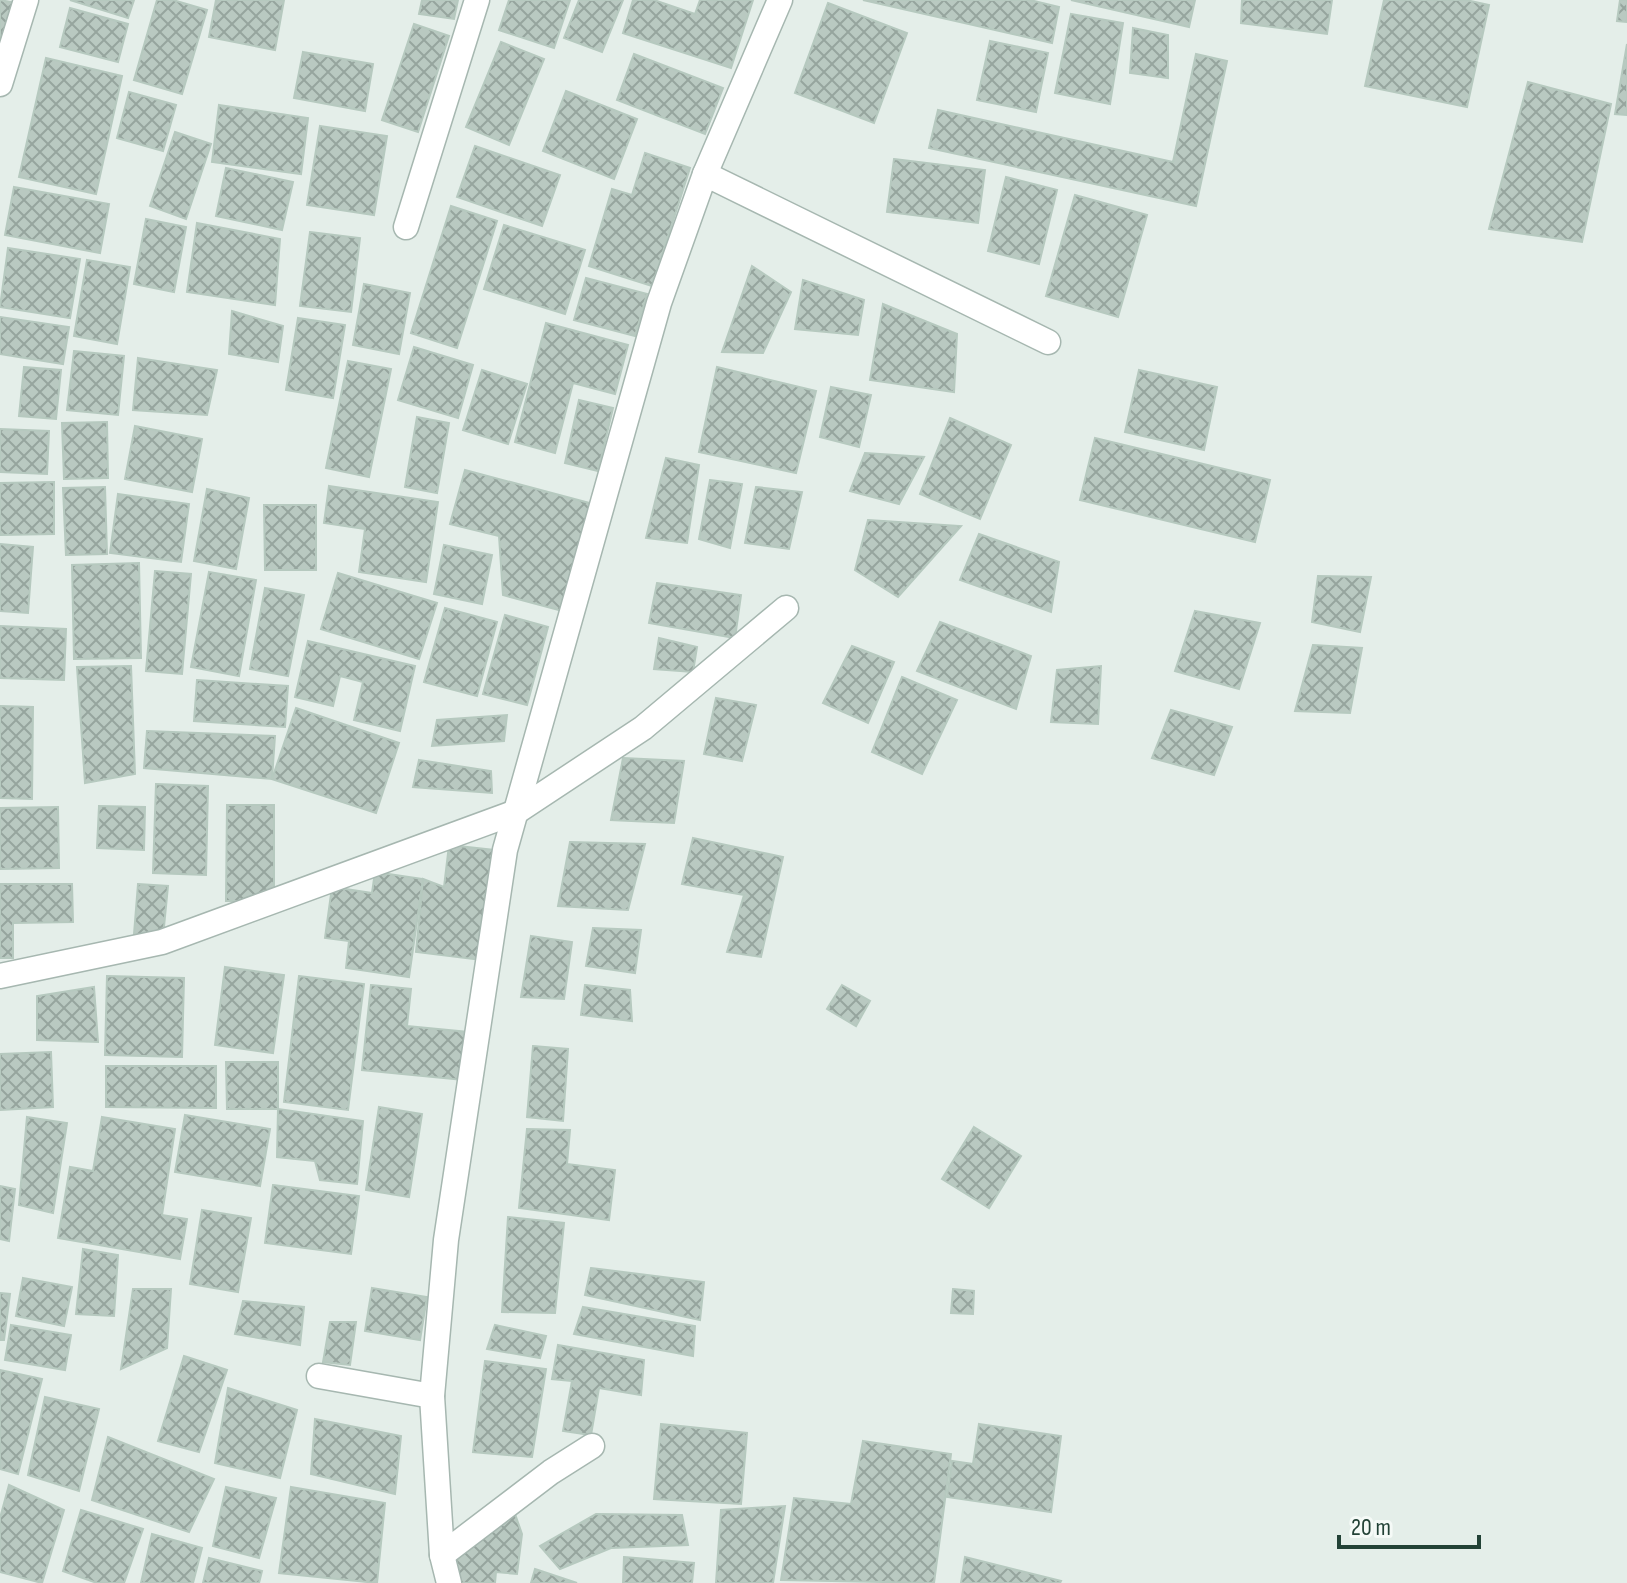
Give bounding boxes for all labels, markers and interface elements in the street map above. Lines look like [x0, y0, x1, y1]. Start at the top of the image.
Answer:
scale bar [1339, 1499, 1479, 1549]
text: 20 m [1351, 1513, 1391, 1542]

